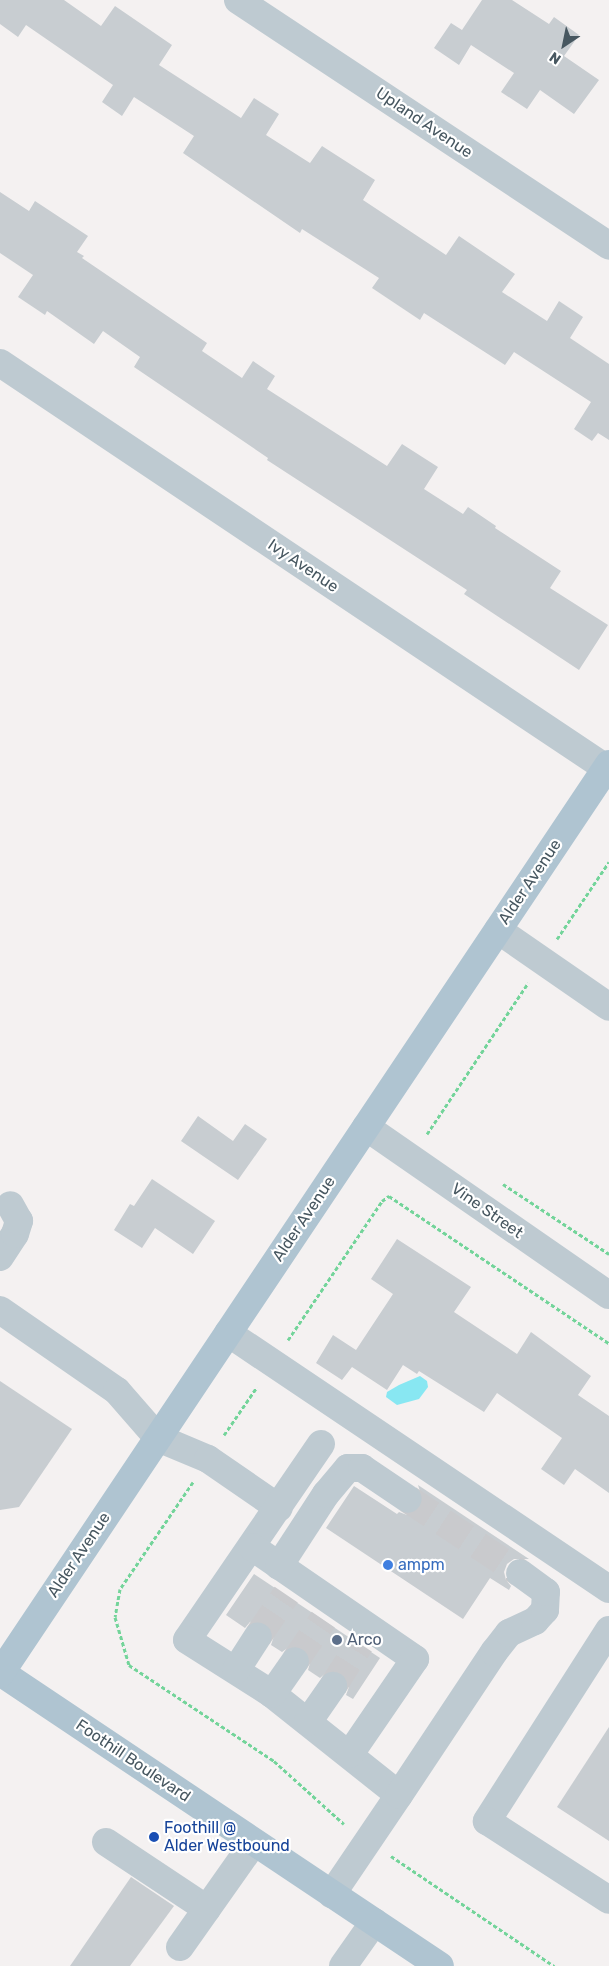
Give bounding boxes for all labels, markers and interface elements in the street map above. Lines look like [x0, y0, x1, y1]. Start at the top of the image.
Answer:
north arrow [539, 20, 589, 70]
text: N [546, 48, 564, 68]
street label: Upland Avenue [372, 84, 476, 162]
street label: Ivy Avenue [264, 535, 342, 597]
street label: Alder Avenue [494, 836, 566, 928]
street label: Alder Avenue [268, 1173, 340, 1265]
street label: Vine Street [447, 1179, 527, 1243]
street label: Alder Avenue [43, 1509, 115, 1601]
place label: ampm [398, 1555, 445, 1575]
marker: ampm [382, 1559, 394, 1571]
place label: Arco [347, 1630, 382, 1650]
marker: Arco [331, 1634, 343, 1646]
street label: Foothill Boulevard [72, 1716, 194, 1806]
place label: Foothill @ Alder Westbound [164, 1818, 290, 1856]
marker: Foothill @ Alder Westbound [148, 1831, 160, 1843]

